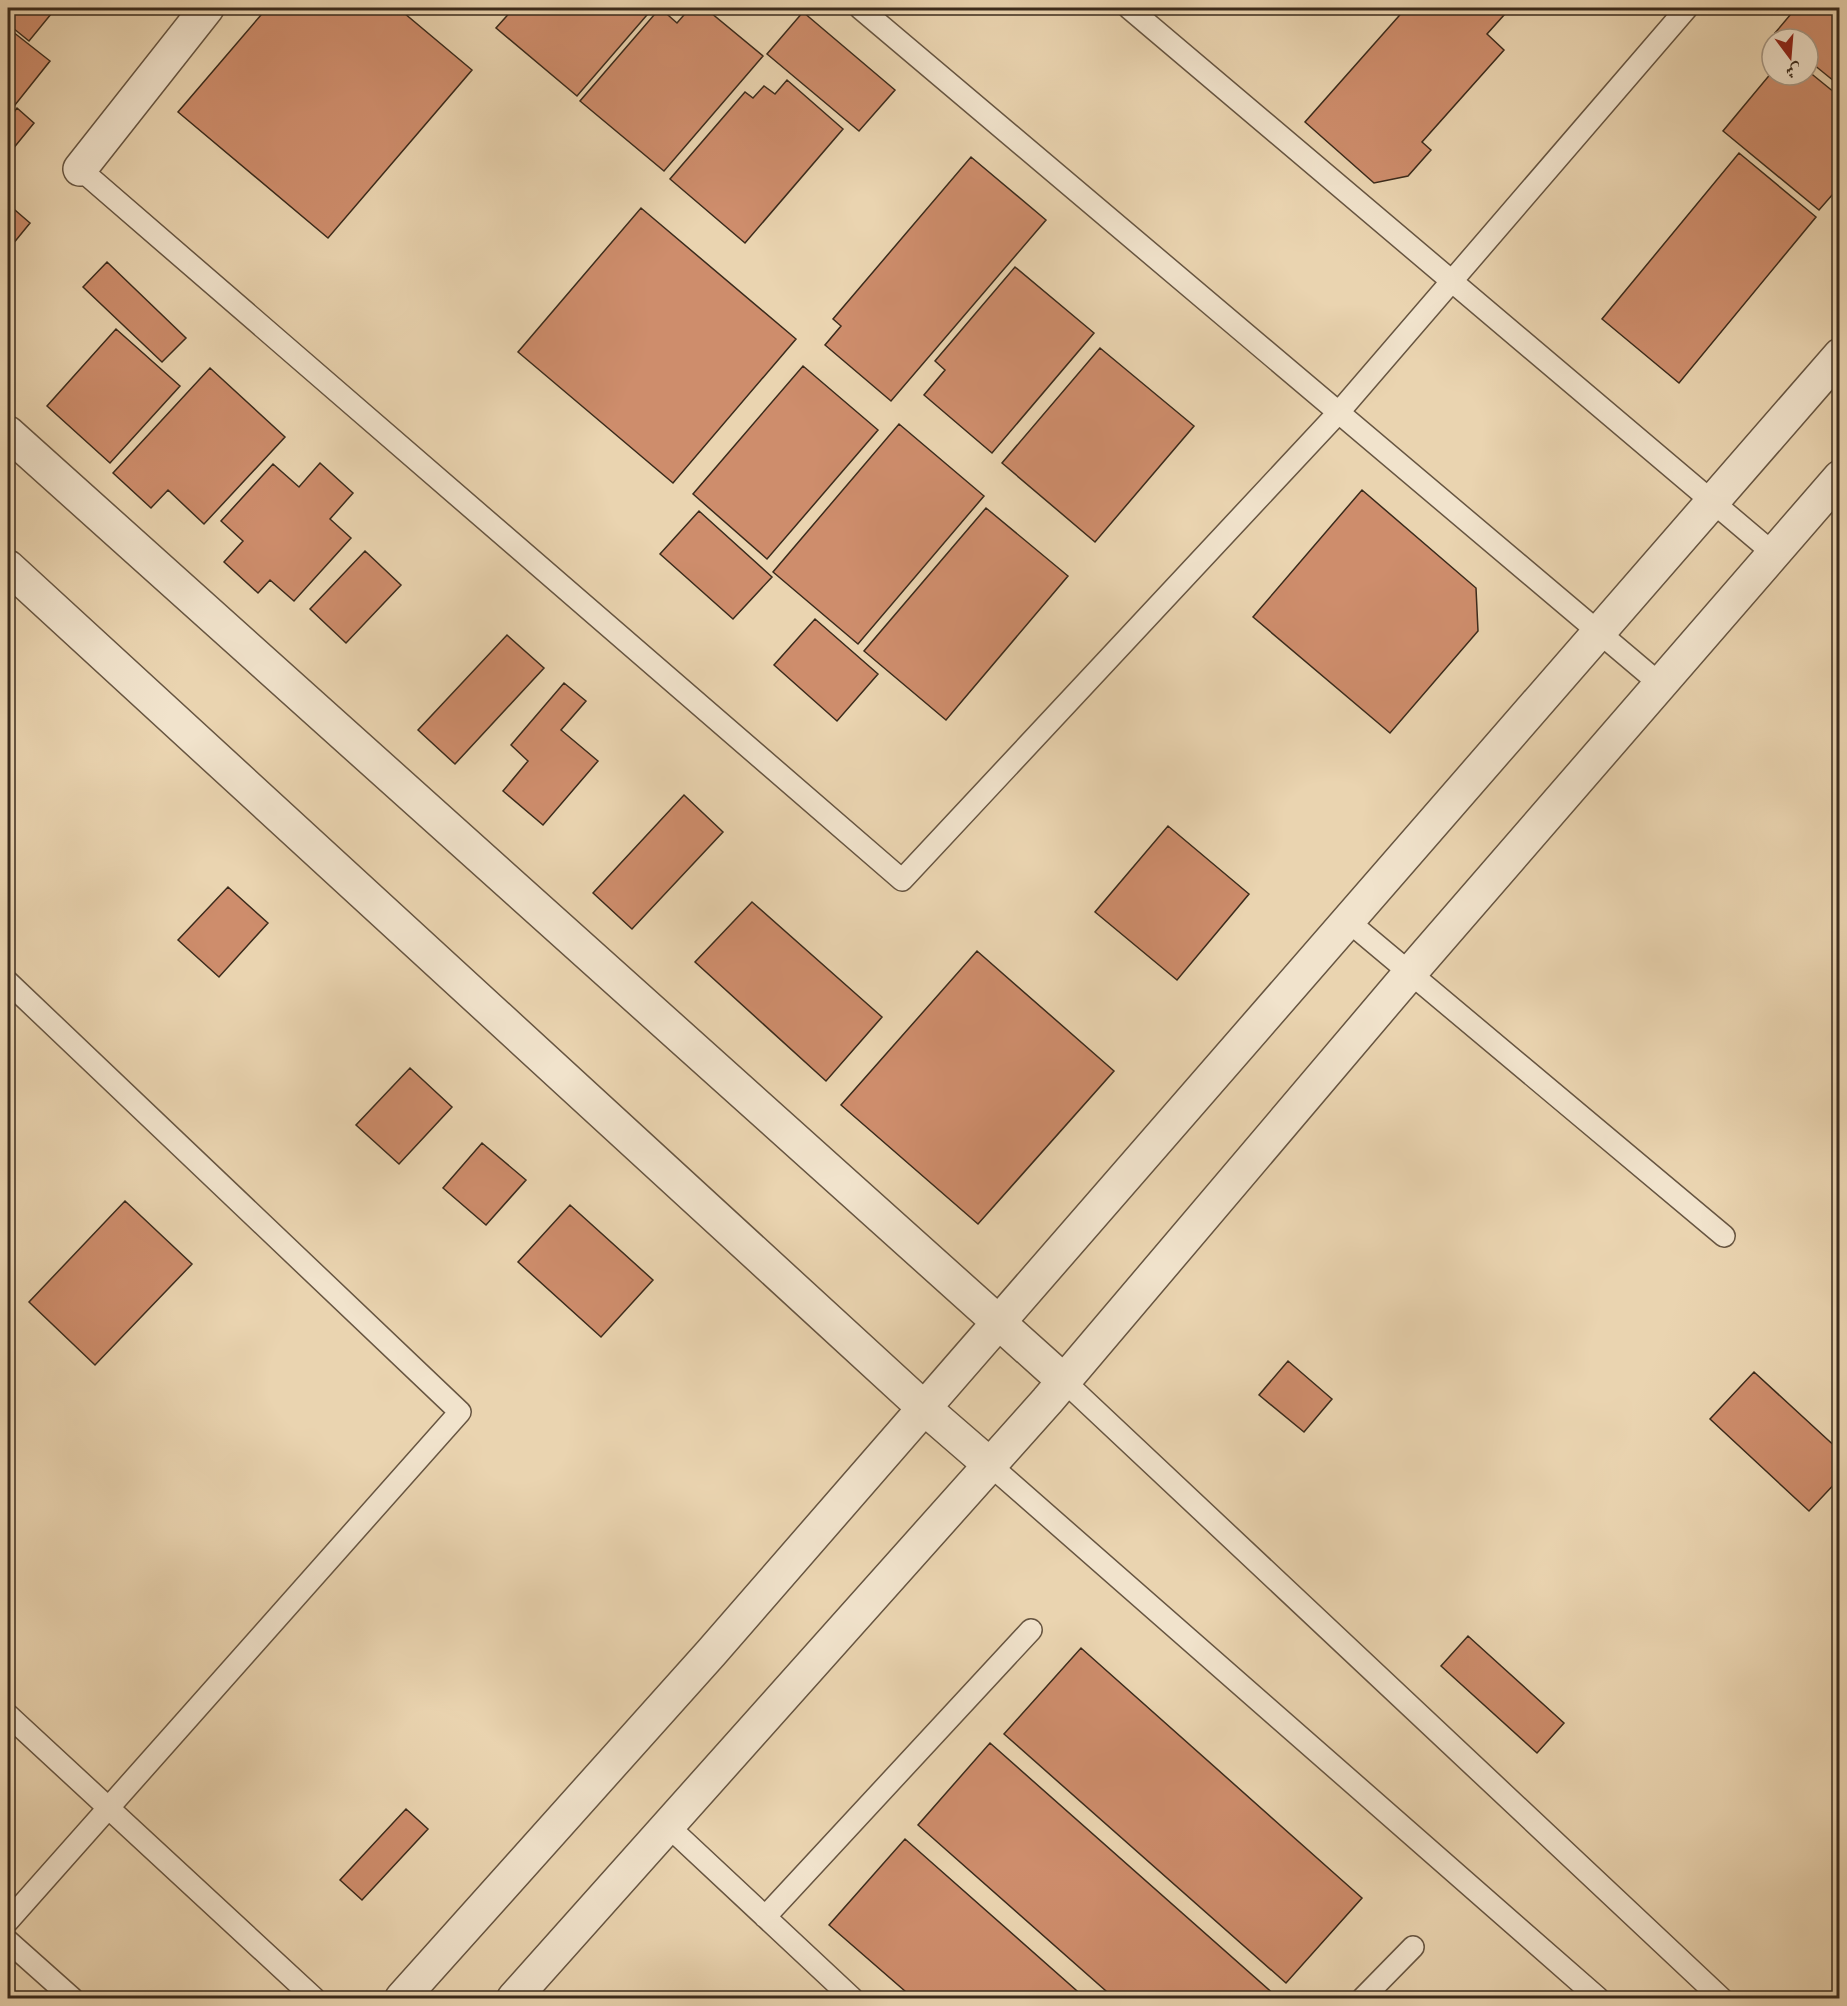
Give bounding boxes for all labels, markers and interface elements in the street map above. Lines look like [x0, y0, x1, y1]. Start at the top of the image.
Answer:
north arrow [1760, 27, 1820, 87]
text: ش [1784, 60, 1803, 79]

